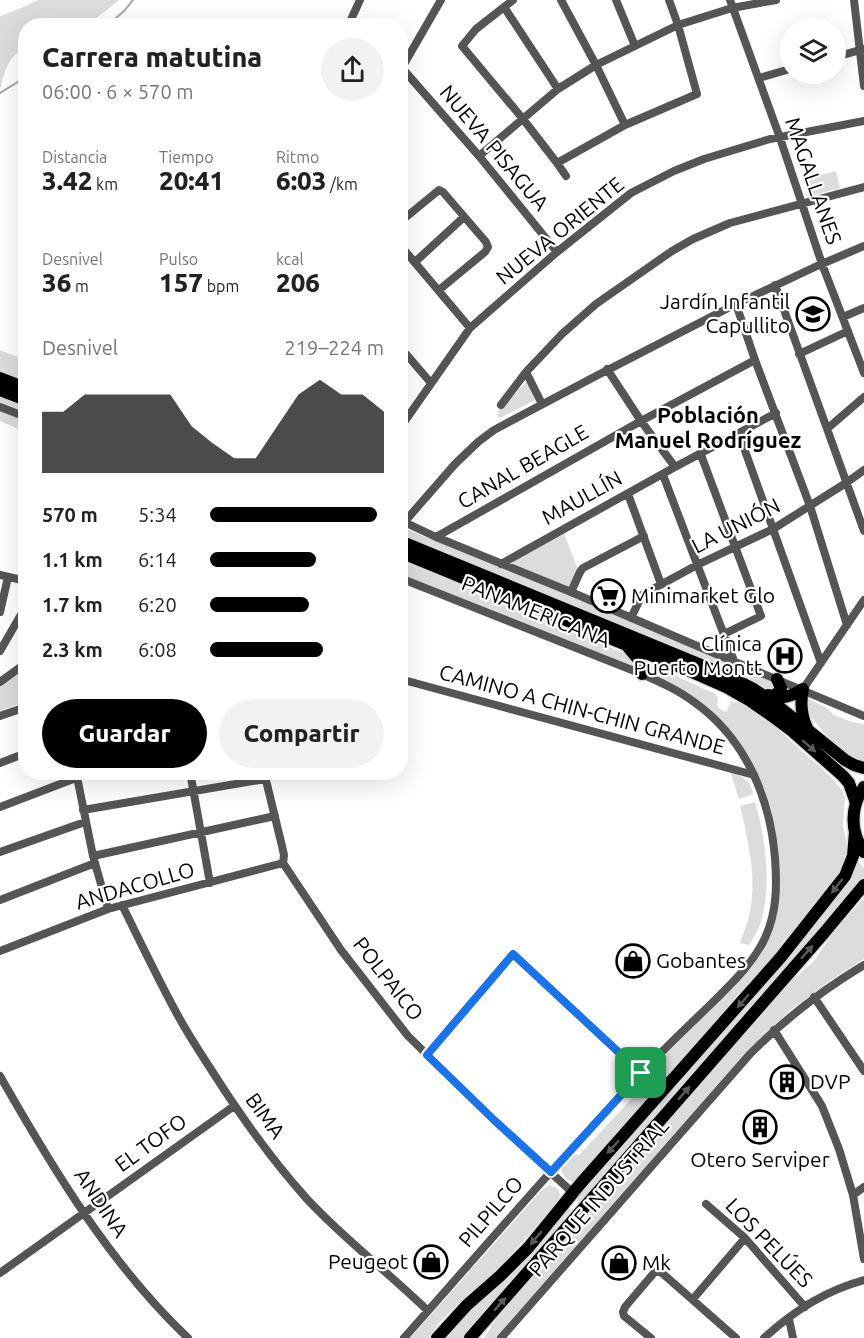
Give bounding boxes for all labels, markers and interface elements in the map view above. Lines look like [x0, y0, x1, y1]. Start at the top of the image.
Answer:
map controls [780, 18, 846, 84]
button: layers [780, 18, 846, 84]
button: share [321, 38, 384, 101]
text: Carrera matutina [42, 42, 262, 72]
text: 06:00 · 6 × 570 m [42, 80, 194, 103]
street label: NUEVA PISAGUA [435, 80, 554, 215]
street label: MAGALLANES [781, 114, 847, 247]
text: Distancia [42, 148, 107, 166]
text: Tiempo [159, 148, 214, 166]
text: Ritmo [276, 148, 319, 166]
text: 3.42 [42, 166, 92, 195]
text: 20:41 [159, 166, 224, 195]
text: 6:03 [276, 166, 326, 195]
street label: NUEVA ORIENTE [491, 172, 628, 289]
text: km [92, 175, 118, 193]
text: /km [326, 175, 358, 193]
text: Desnivel [42, 250, 103, 268]
text: Pulso [159, 250, 198, 268]
text: kcal [276, 250, 304, 268]
text: 36 [42, 268, 71, 297]
text: 157 [159, 268, 203, 297]
text: 206 [276, 268, 320, 297]
text: m [71, 277, 89, 295]
text: bpm [203, 277, 239, 295]
place label: Jardín Infantil Capullito [660, 289, 790, 337]
school or university icon: Jardín Infantil Capullito [795, 296, 831, 332]
text: Desnivel [42, 336, 118, 359]
text: 219–224 m [285, 336, 384, 359]
district label: Población Manuel Rodríguez [615, 402, 802, 452]
street label: CANAL BEAGLE [453, 419, 592, 513]
street label: MAULLÍN [537, 465, 626, 529]
street label: LA UNIÓN [687, 493, 784, 558]
text: 570 m [42, 503, 98, 526]
text: 5:34 [138, 503, 177, 526]
text: 1.1 km [42, 548, 103, 571]
text: 6:14 [138, 548, 177, 571]
street label: PANAMERICANA [459, 570, 614, 652]
supermarket icon: Minimarket Glo [590, 578, 626, 614]
place label: Minimarket Glo [631, 583, 775, 607]
text: 1.7 km [42, 593, 103, 616]
text: 6:20 [138, 593, 177, 616]
place label: Clínica Puerto Montt [634, 631, 762, 679]
text: 2.3 km [42, 638, 103, 661]
text: 6:08 [138, 638, 177, 661]
hospital icon: Clínica Puerto Montt [767, 638, 803, 674]
street label: CAMINO A CHIN-CHIN GRANDE [437, 659, 728, 759]
button: Guardar [42, 699, 207, 768]
button: Compartir [219, 699, 384, 768]
one-way arrow [801, 739, 816, 752]
street label: ANDACOLLO [72, 857, 197, 913]
one-way arrow [832, 878, 844, 893]
street label: POLPAICO [349, 932, 429, 1025]
shop icon: Gobantes [615, 943, 651, 979]
one-way arrow [800, 945, 813, 960]
place label: Gobantes [656, 948, 746, 972]
one-way arrow [737, 993, 750, 1008]
pin [615, 1047, 666, 1098]
icon: arrive [624, 1056, 657, 1089]
building icon: DVP [769, 1064, 805, 1100]
place label: DVP [810, 1069, 851, 1093]
one-way arrow [677, 1086, 690, 1101]
street label: BIMA [241, 1088, 291, 1143]
street label: EL TOFO [110, 1108, 191, 1176]
building icon: Otero Serviper [742, 1109, 778, 1145]
street label: PARQUE INDUSTRIAL [523, 1114, 673, 1281]
one-way arrow [607, 1139, 620, 1154]
place label: Otero Serviper [690, 1147, 830, 1171]
street label: ANDINA [70, 1164, 134, 1242]
street label: PILPILCO [453, 1171, 527, 1251]
street label: LOS PELÚES [721, 1193, 818, 1292]
one-way arrow [530, 1230, 543, 1246]
shop icon: Peugeot [413, 1244, 449, 1280]
shop icon: Mk [601, 1245, 637, 1281]
place label: Peugeot [328, 1249, 408, 1273]
place label: Mk [642, 1250, 671, 1274]
one-way arrow [493, 1297, 506, 1312]

